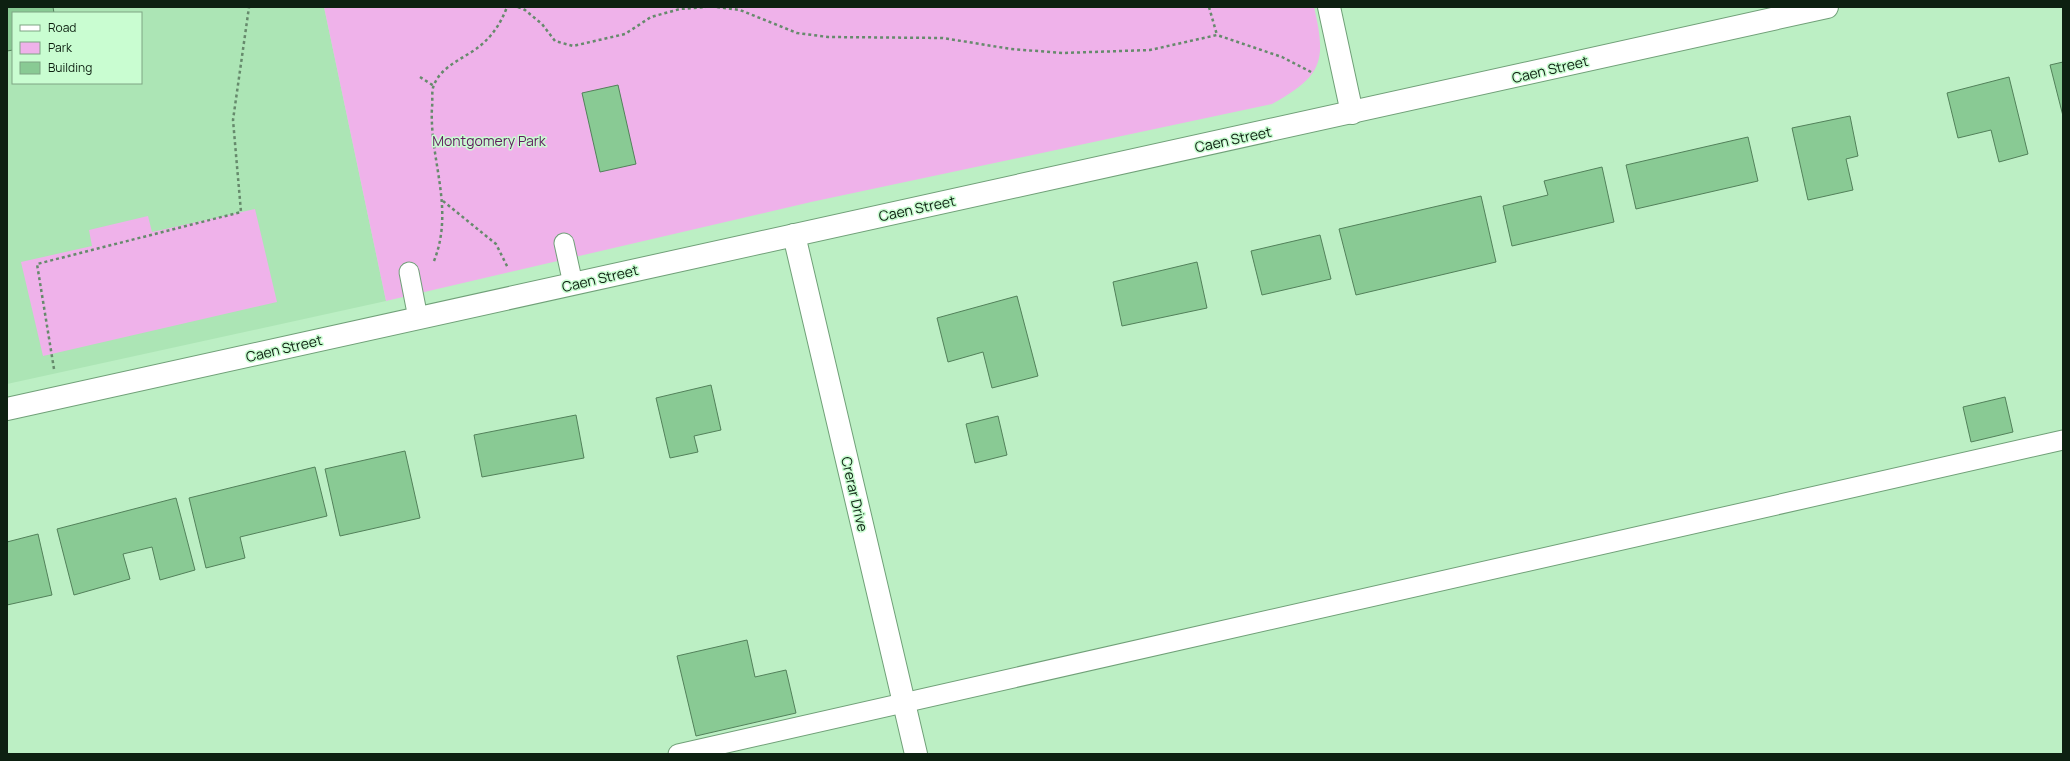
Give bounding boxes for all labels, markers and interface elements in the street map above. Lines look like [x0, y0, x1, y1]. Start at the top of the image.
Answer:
legend [12, 12, 142, 84]
text: Road [48, 19, 76, 36]
text: Park [48, 39, 73, 56]
street label: Caen Street [1510, 51, 1591, 87]
text: Building [48, 59, 92, 76]
street label: Caen Street [1193, 122, 1274, 156]
park label: Montgomery Park [432, 131, 547, 150]
street label: Caen Street [877, 191, 958, 225]
street label: Caen Street [560, 260, 641, 296]
street label: Caen Street [244, 330, 325, 366]
street label: Crerar Drive [837, 455, 873, 533]

